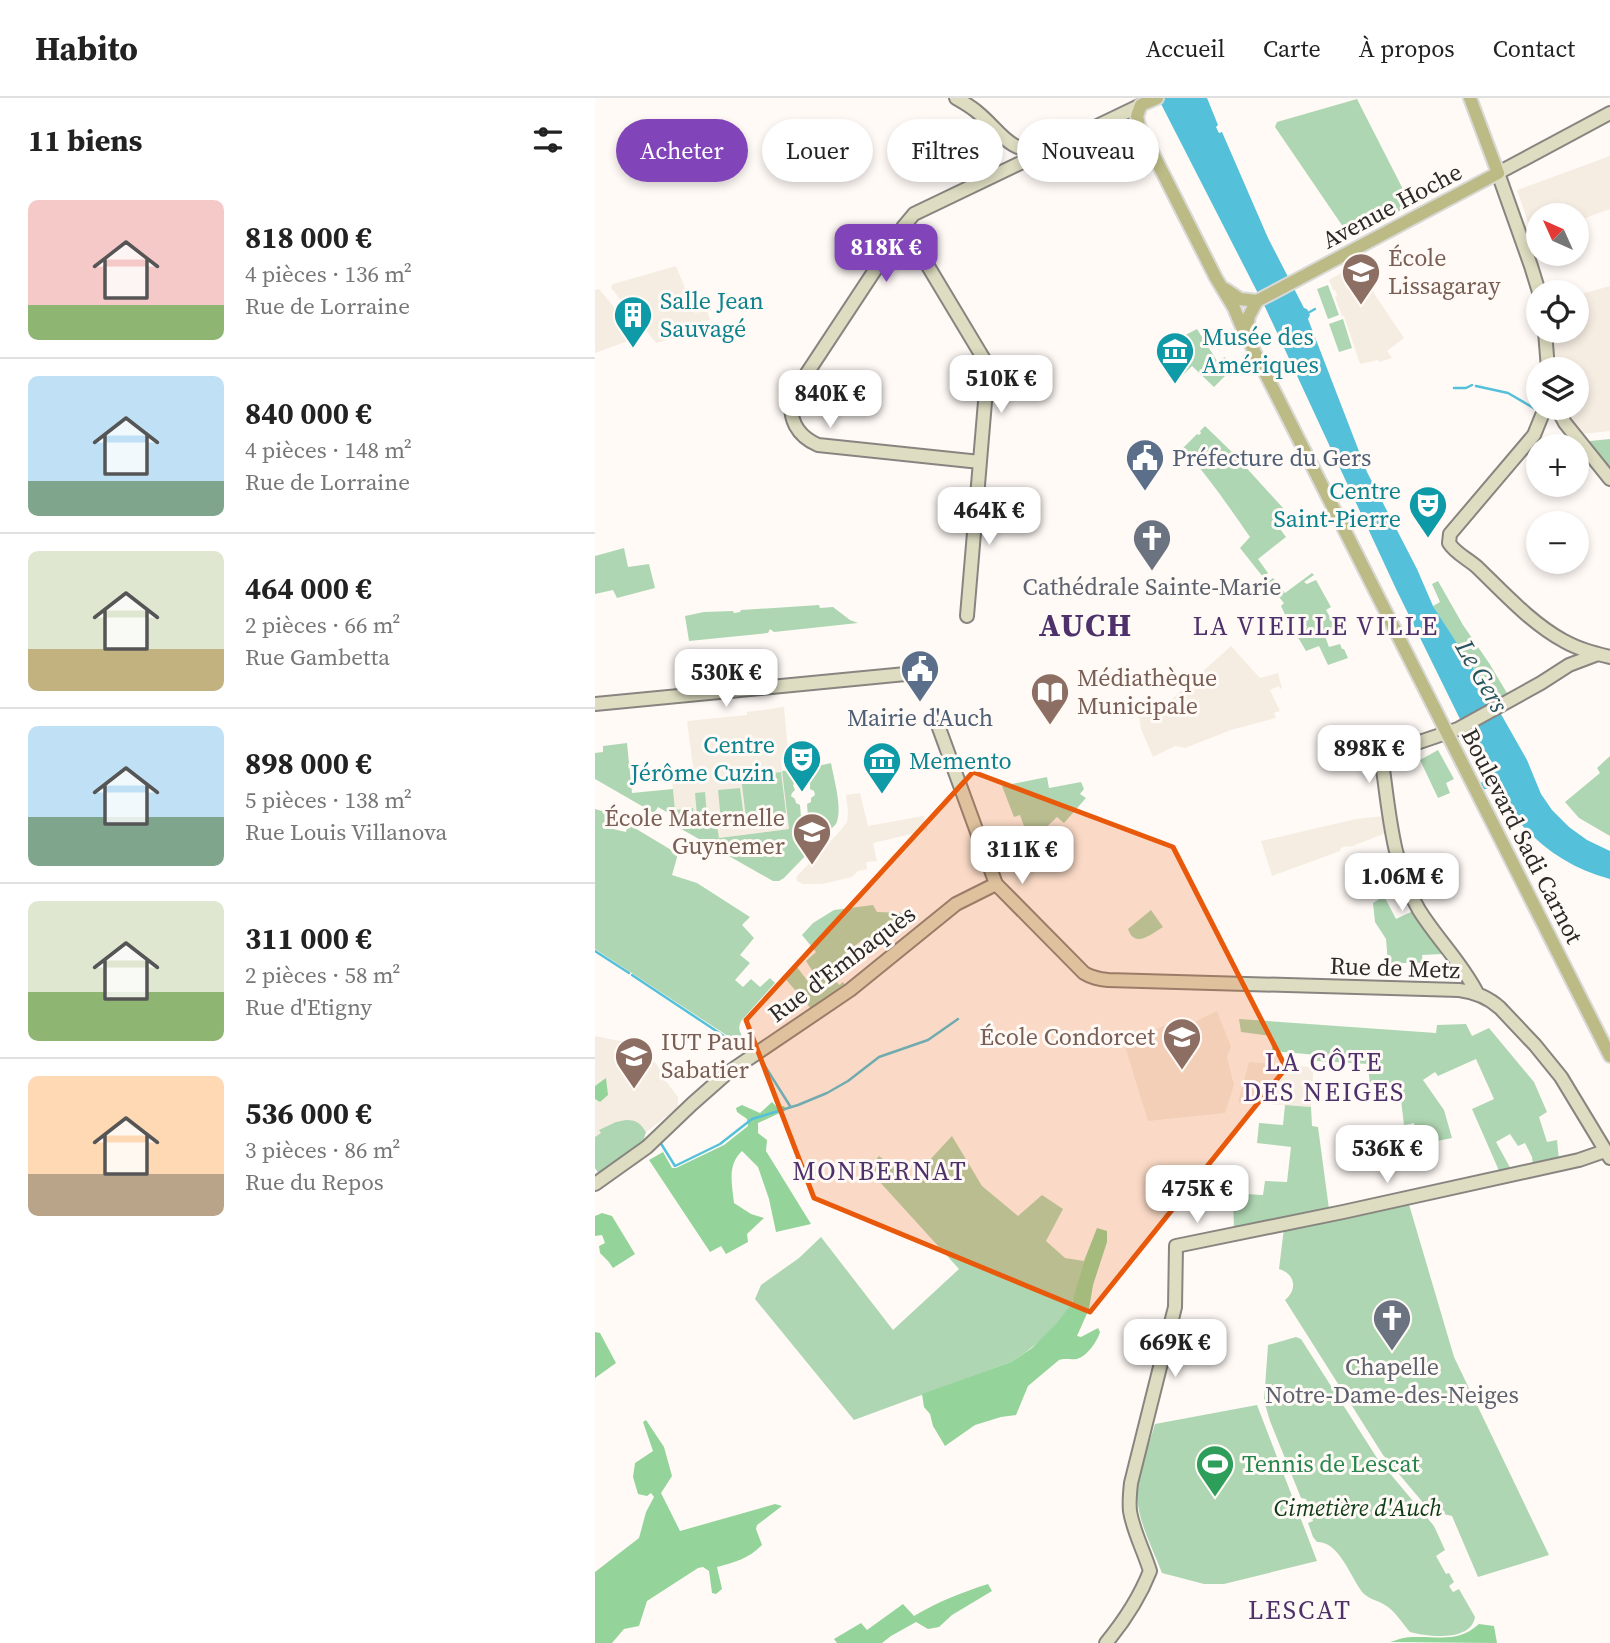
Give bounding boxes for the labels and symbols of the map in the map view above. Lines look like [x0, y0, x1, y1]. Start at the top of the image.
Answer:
street label: Avenue Hoche [1316, 155, 1468, 256]
north arrow [1526, 203, 1589, 266]
pin: 818K € [829, 225, 943, 284]
place label: École Lissagaray [1388, 241, 1501, 302]
school or university icon: École Lissagaray [1340, 251, 1382, 306]
place label: Salle Jean Sauvagé [660, 284, 764, 345]
building icon: Salle Jean Sauvagé [612, 294, 654, 349]
place label: Musée des Amériques [1202, 320, 1319, 381]
museum icon: Musée des Amériques [1154, 330, 1196, 385]
pin: 510K € [944, 356, 1058, 415]
pin: 840K € [773, 370, 887, 430]
public building icon: Préfecture du Gers [1124, 437, 1166, 492]
place label: Préfecture du Gers [1172, 441, 1371, 474]
place label: Centre Saint-Pierre [1274, 474, 1401, 535]
theatre icon: Centre Saint-Pierre [1407, 484, 1449, 539]
pin: 464K € [932, 488, 1046, 547]
church icon: Cathédrale Sainte-Marie [1131, 517, 1173, 572]
place label: Cathédrale Sainte-Marie [1023, 570, 1281, 603]
district label: AUCH [1039, 603, 1133, 647]
district label: LA VIEILLE VILLE [1193, 608, 1439, 644]
water label: Le Gers [1446, 632, 1517, 719]
public building icon: Mairie d'Auch [899, 648, 941, 703]
pin: 530K € [669, 650, 783, 709]
place label: Médiathèque Municipale [1077, 661, 1217, 722]
library icon: Médiathèque Municipale [1029, 671, 1071, 726]
place label: Mairie d'Auch [847, 701, 993, 734]
street label: Boulevard Sadi Carnot [1454, 722, 1591, 949]
pin: 898K € [1312, 726, 1426, 785]
place label: Centre Jérôme Cuzin [629, 728, 775, 789]
theatre icon: Centre Jérôme Cuzin [781, 738, 823, 793]
museum icon: Memento [861, 740, 903, 795]
place label: Memento [909, 744, 1012, 777]
place label: École Maternelle Guynemer [604, 801, 785, 862]
school or university icon: École Maternelle Guynemer [791, 811, 833, 866]
pin: 311K € [965, 826, 1079, 886]
pin: 1.06M € [1337, 854, 1467, 913]
street label: Rue d'Embaquès [761, 897, 922, 1030]
street label: Rue de Metz [1329, 949, 1461, 986]
school or university icon: École Condorcet [1161, 1016, 1203, 1071]
place label: École Condorcet [980, 1020, 1155, 1053]
place label: IUT Paul Sabatier [661, 1025, 754, 1086]
school or university icon: IUT Paul Sabatier [613, 1035, 655, 1090]
district label: LA CÔTE DES NEIGES [1243, 1044, 1405, 1110]
pin: 536K € [1330, 1126, 1444, 1185]
district label: MONBERNAT [792, 1153, 968, 1189]
pin: 475K € [1140, 1166, 1254, 1225]
church icon: Chapelle Notre-Dame-des-Neiges [1371, 1297, 1413, 1352]
pin: 669K € [1118, 1320, 1232, 1379]
place label: Chapelle Notre-Dame-des-Neiges [1265, 1350, 1519, 1411]
sports icon: Tennis de Lescat [1194, 1443, 1236, 1498]
place label: Tennis de Lescat [1242, 1447, 1420, 1480]
park label: Cimetière d'Auch [1274, 1491, 1442, 1524]
district label: LESCAT [1248, 1592, 1352, 1628]

